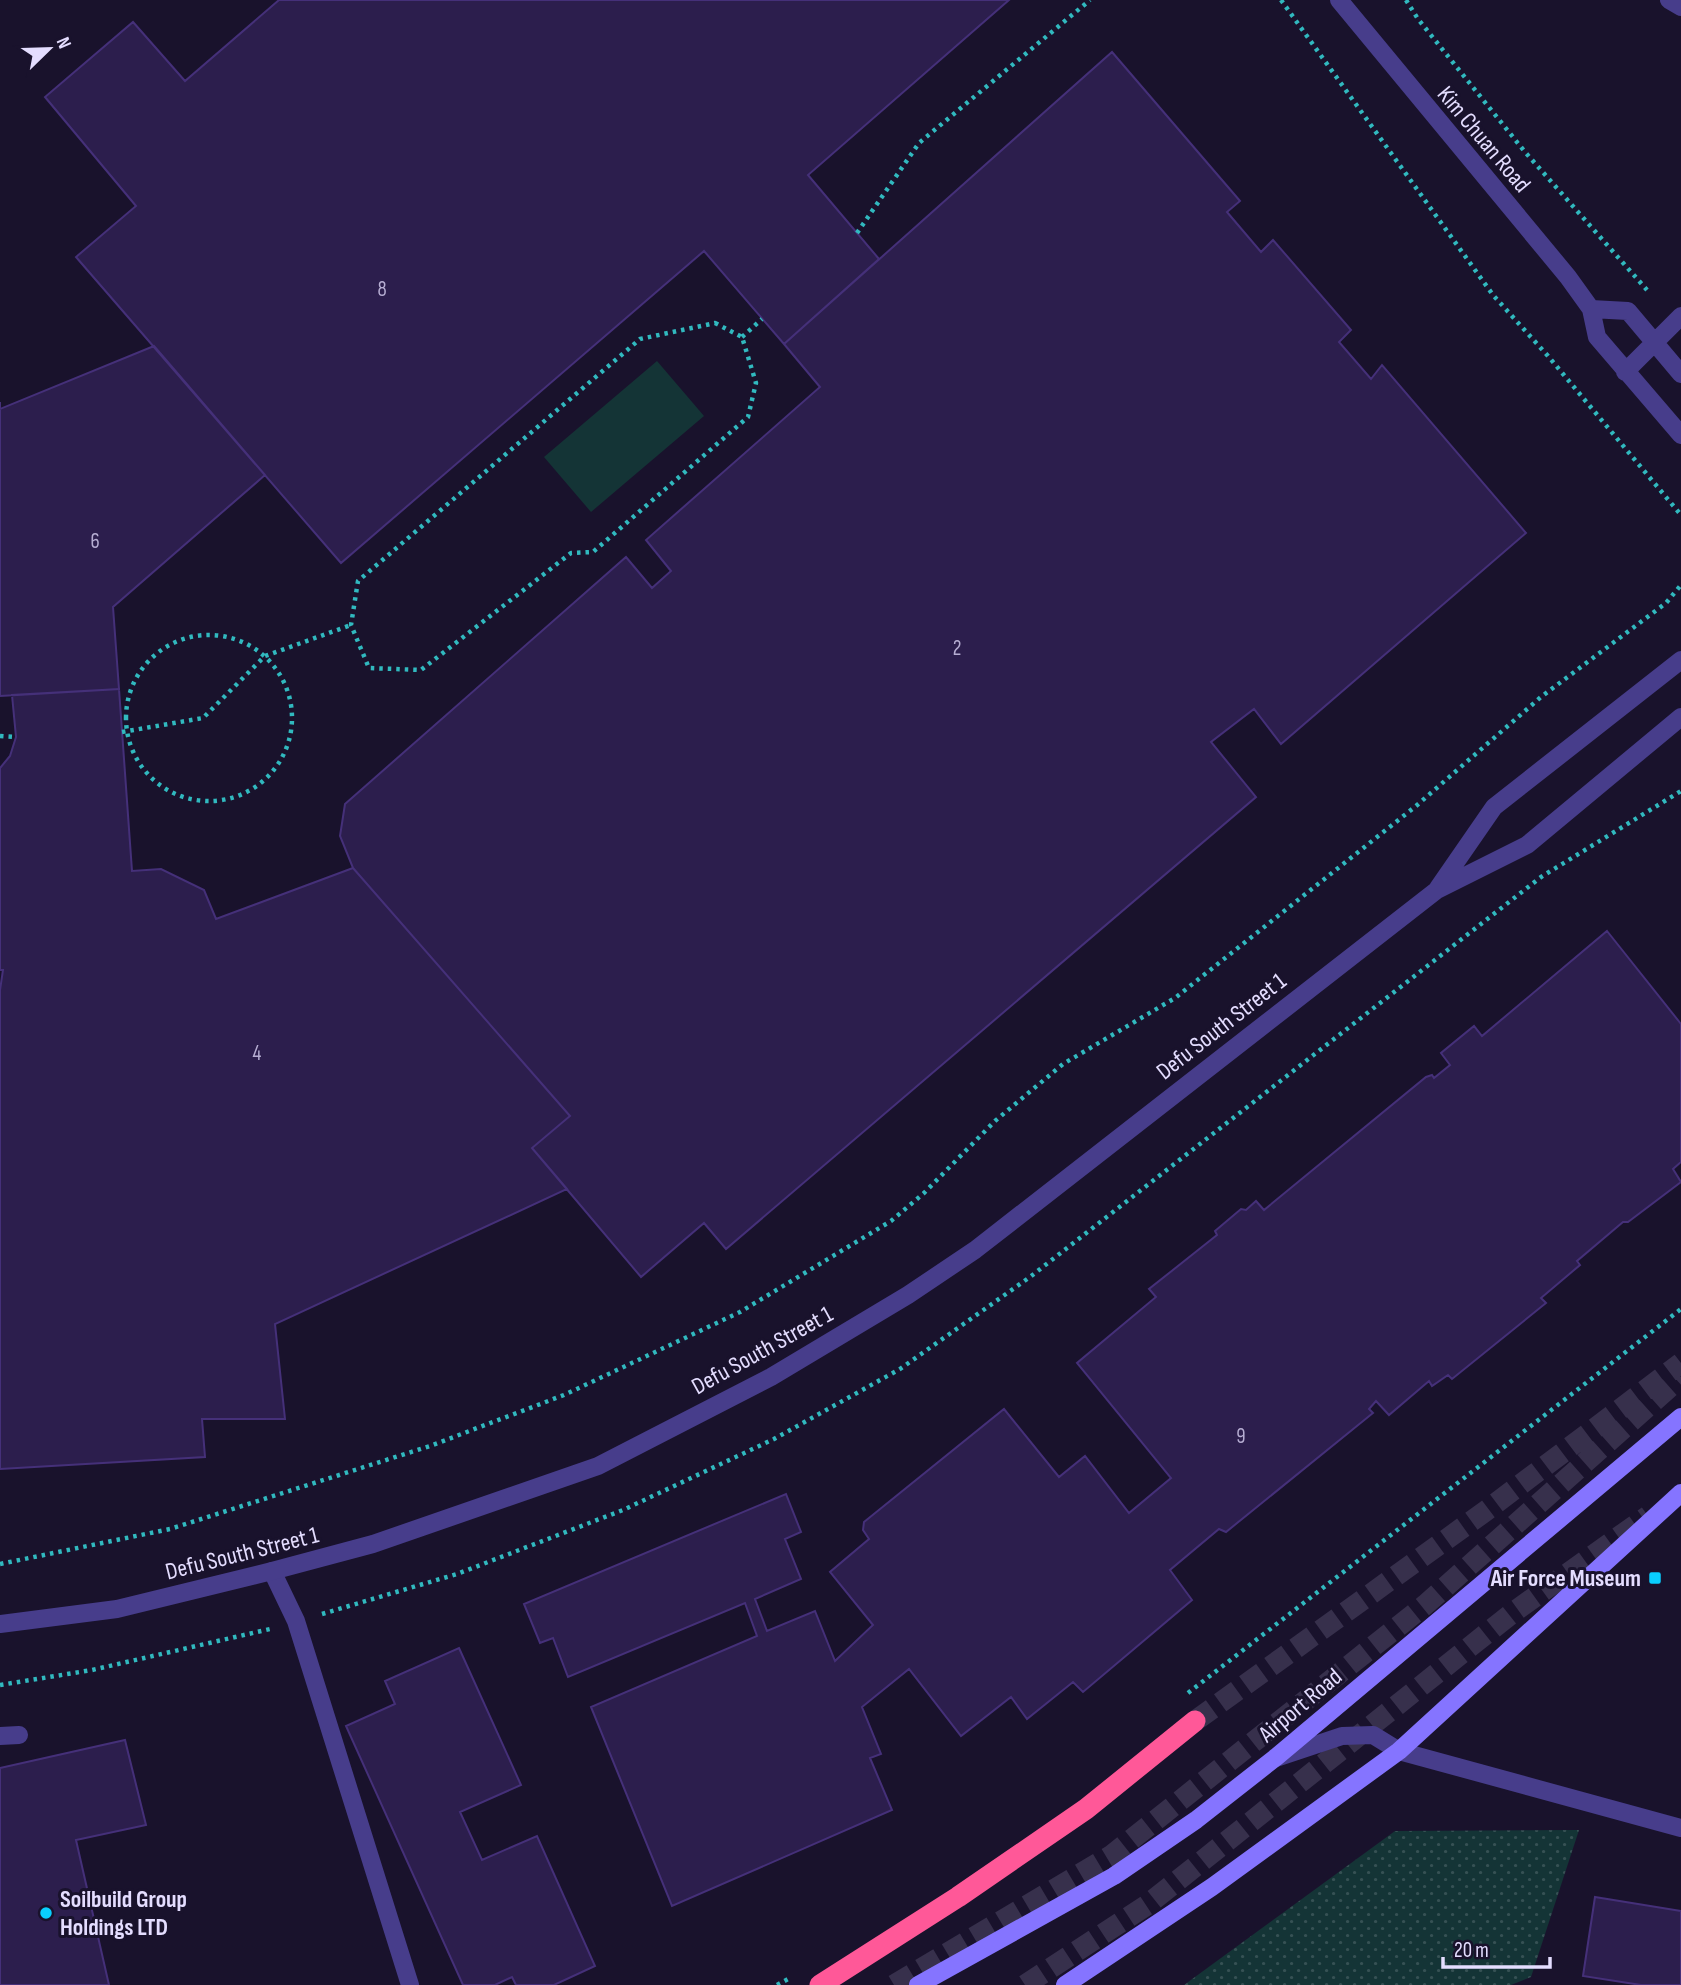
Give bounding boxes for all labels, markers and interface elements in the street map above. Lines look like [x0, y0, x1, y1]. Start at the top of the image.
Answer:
north arrow [14, 14, 84, 84]
text: N [51, 34, 76, 52]
street label: Kim Chuan Road [1431, 80, 1536, 198]
house number: 8 [377, 277, 387, 302]
house number: 6 [90, 529, 100, 554]
house number: 2 [953, 636, 961, 661]
street label: Defu South Street 1 [1151, 966, 1292, 1086]
house number: 4 [253, 1041, 262, 1066]
street label: Defu South Street 1 [687, 1299, 838, 1401]
house number: 9 [1236, 1424, 1246, 1449]
street label: Defu South Street 1 [163, 1520, 322, 1587]
place label: Air Force Museum [1490, 1564, 1641, 1593]
marker: Air Force Museum [1647, 1570, 1663, 1586]
street label: Airport Road [1252, 1662, 1348, 1749]
place label: Soilbuild Group Holdings LTD [60, 1885, 187, 1942]
marker: Soilbuild Group Holdings LTD [38, 1905, 54, 1921]
scale bar [1443, 1926, 1550, 1970]
text: 20 m [1454, 1938, 1489, 1963]

